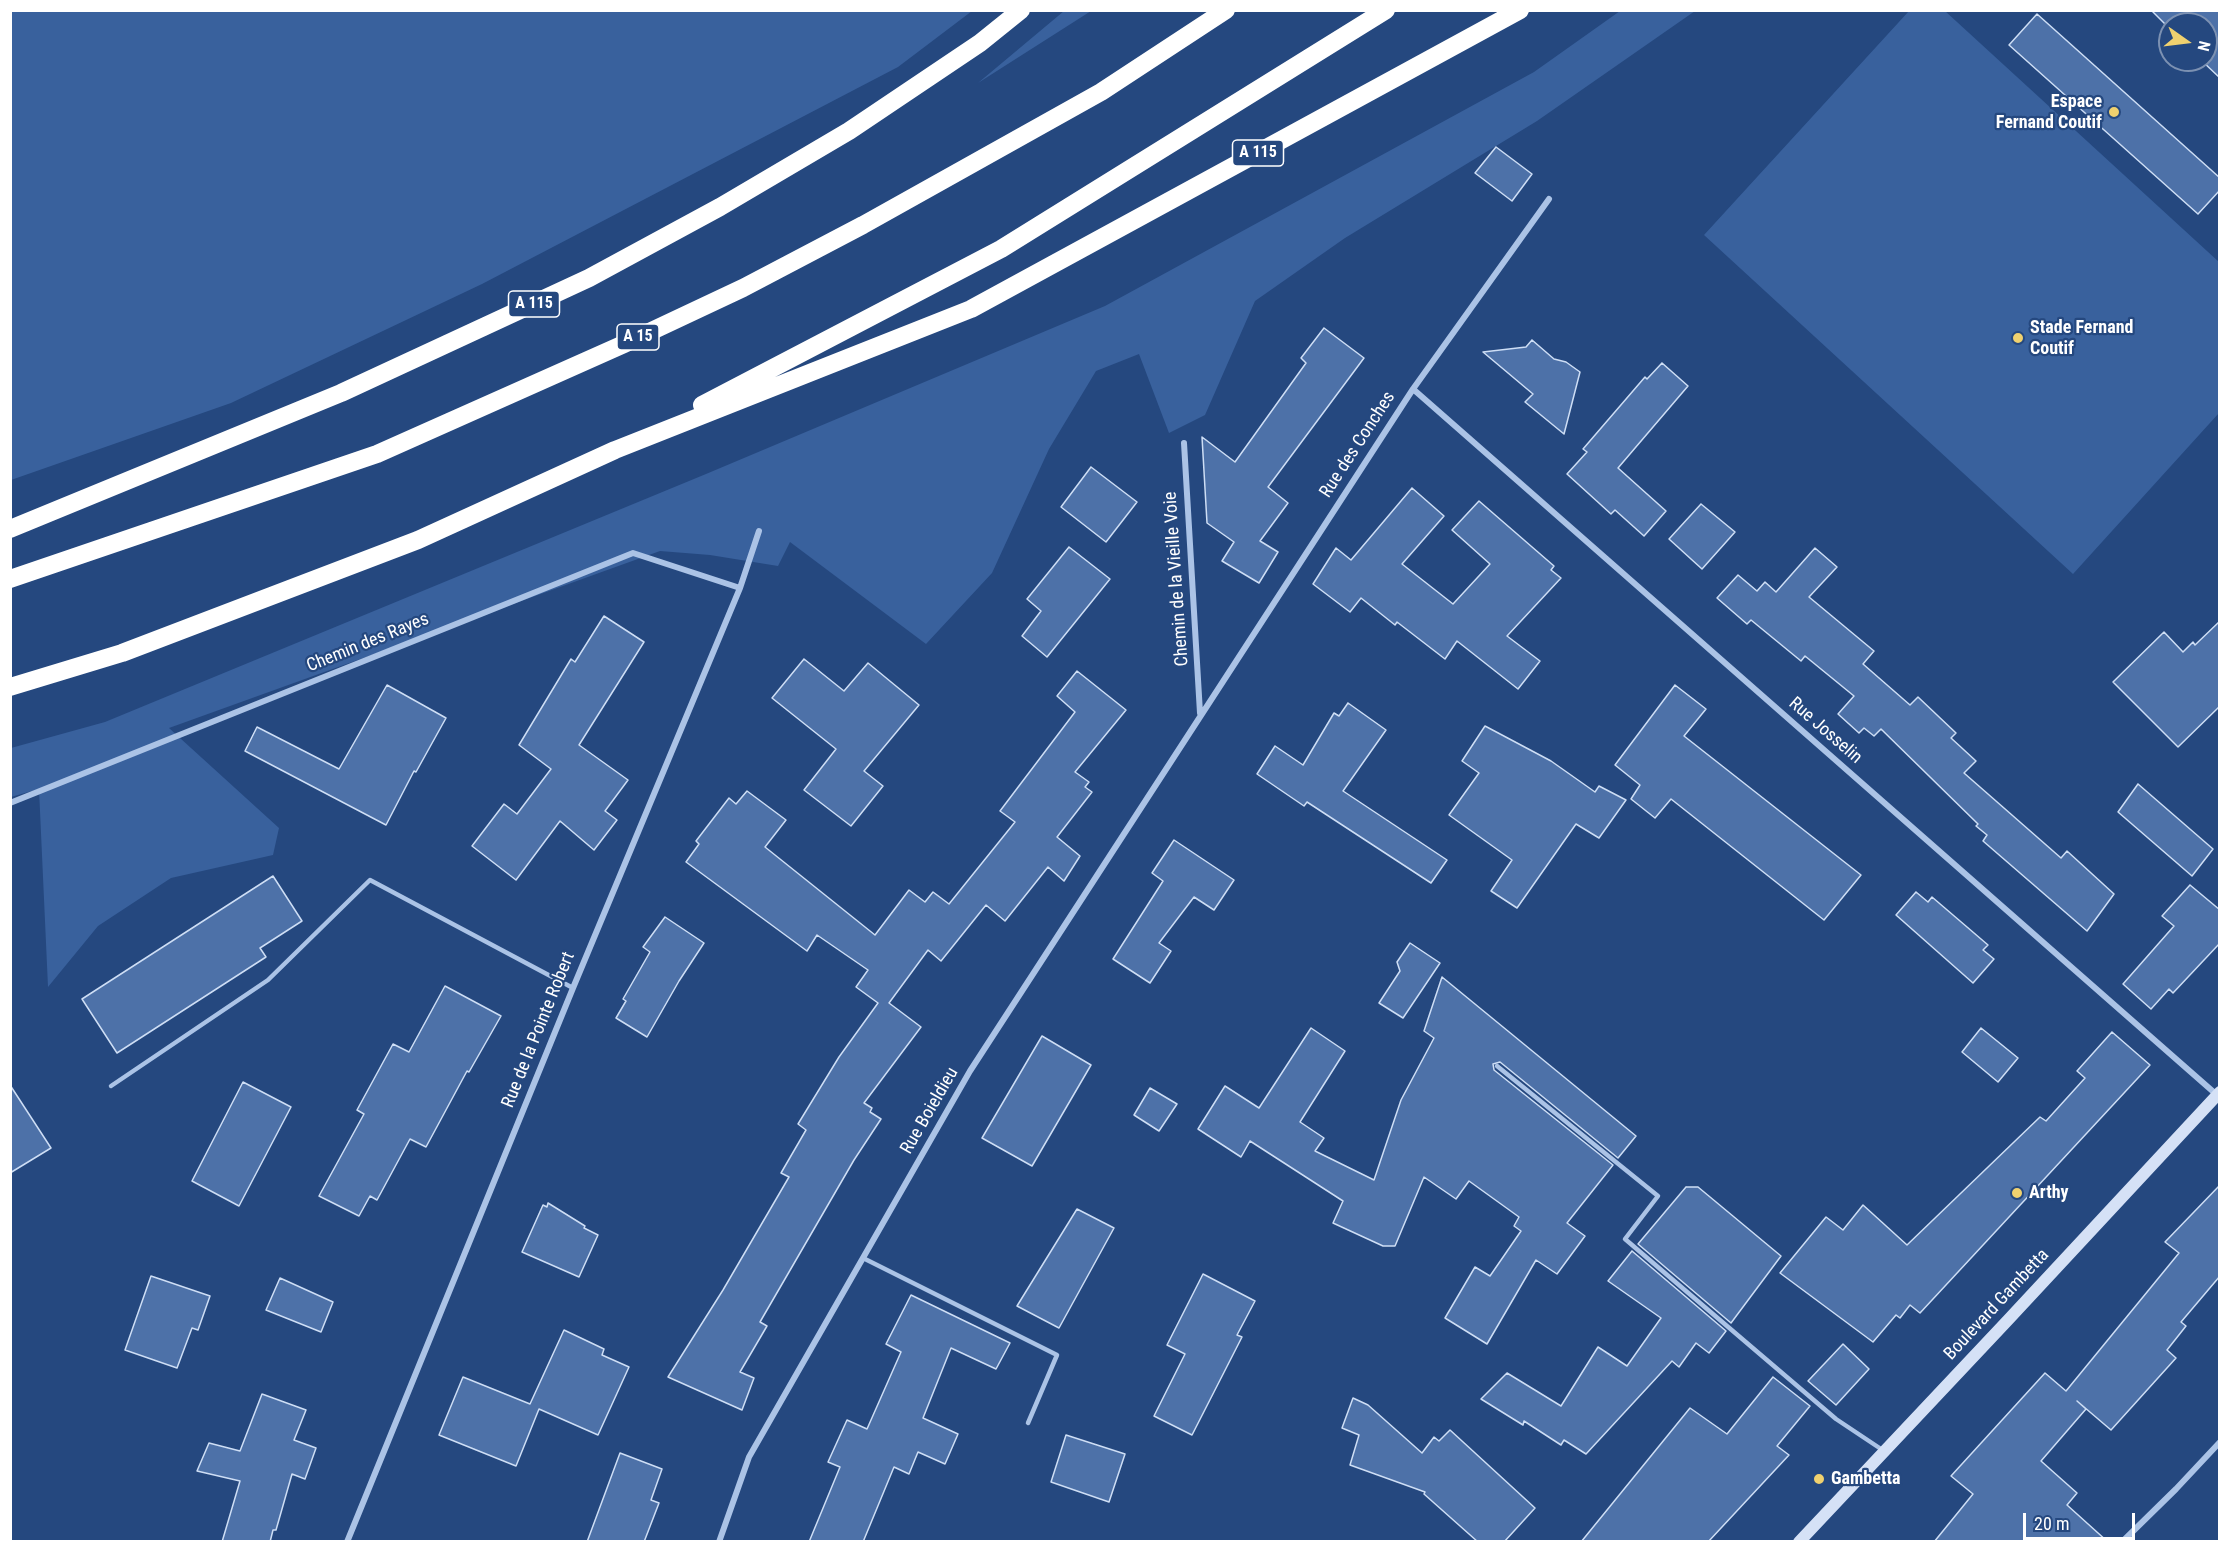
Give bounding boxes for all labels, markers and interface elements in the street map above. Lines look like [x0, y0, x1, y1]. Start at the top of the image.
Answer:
north arrow [2158, 12, 2218, 72]
text: N [2194, 39, 2214, 53]
place label: Espace Fernand Coutif [1996, 91, 2102, 134]
marker: Espace Fernand Coutif [2107, 105, 2121, 119]
road number: A 115 [1232, 140, 1284, 166]
road number: A 115 [508, 291, 560, 317]
place label: Stade Fernand Coutif [2030, 317, 2133, 360]
road number: A 15 [617, 324, 659, 350]
marker: Stade Fernand Coutif [2011, 331, 2025, 345]
street label: Rue des Conches [1316, 388, 1400, 502]
street label: Chemin de la Vieille Voie [1160, 491, 1194, 667]
street label: Chemin des Rayes [304, 609, 432, 677]
street label: Rue Josselin [1784, 693, 1866, 769]
street label: Rue de la Pointe Robert [498, 949, 580, 1111]
street label: Rue Boieldieu [897, 1064, 963, 1158]
place label: Arthy [2029, 1182, 2069, 1204]
marker: Arthy [2010, 1186, 2024, 1200]
street label: Boulevard Gambetta [1940, 1245, 2054, 1365]
place label: Gambetta [1831, 1468, 1900, 1490]
marker: Gambetta [1812, 1472, 1826, 1486]
scale bar [2026, 1501, 2138, 1539]
text: 20 m [2034, 1513, 2069, 1534]

